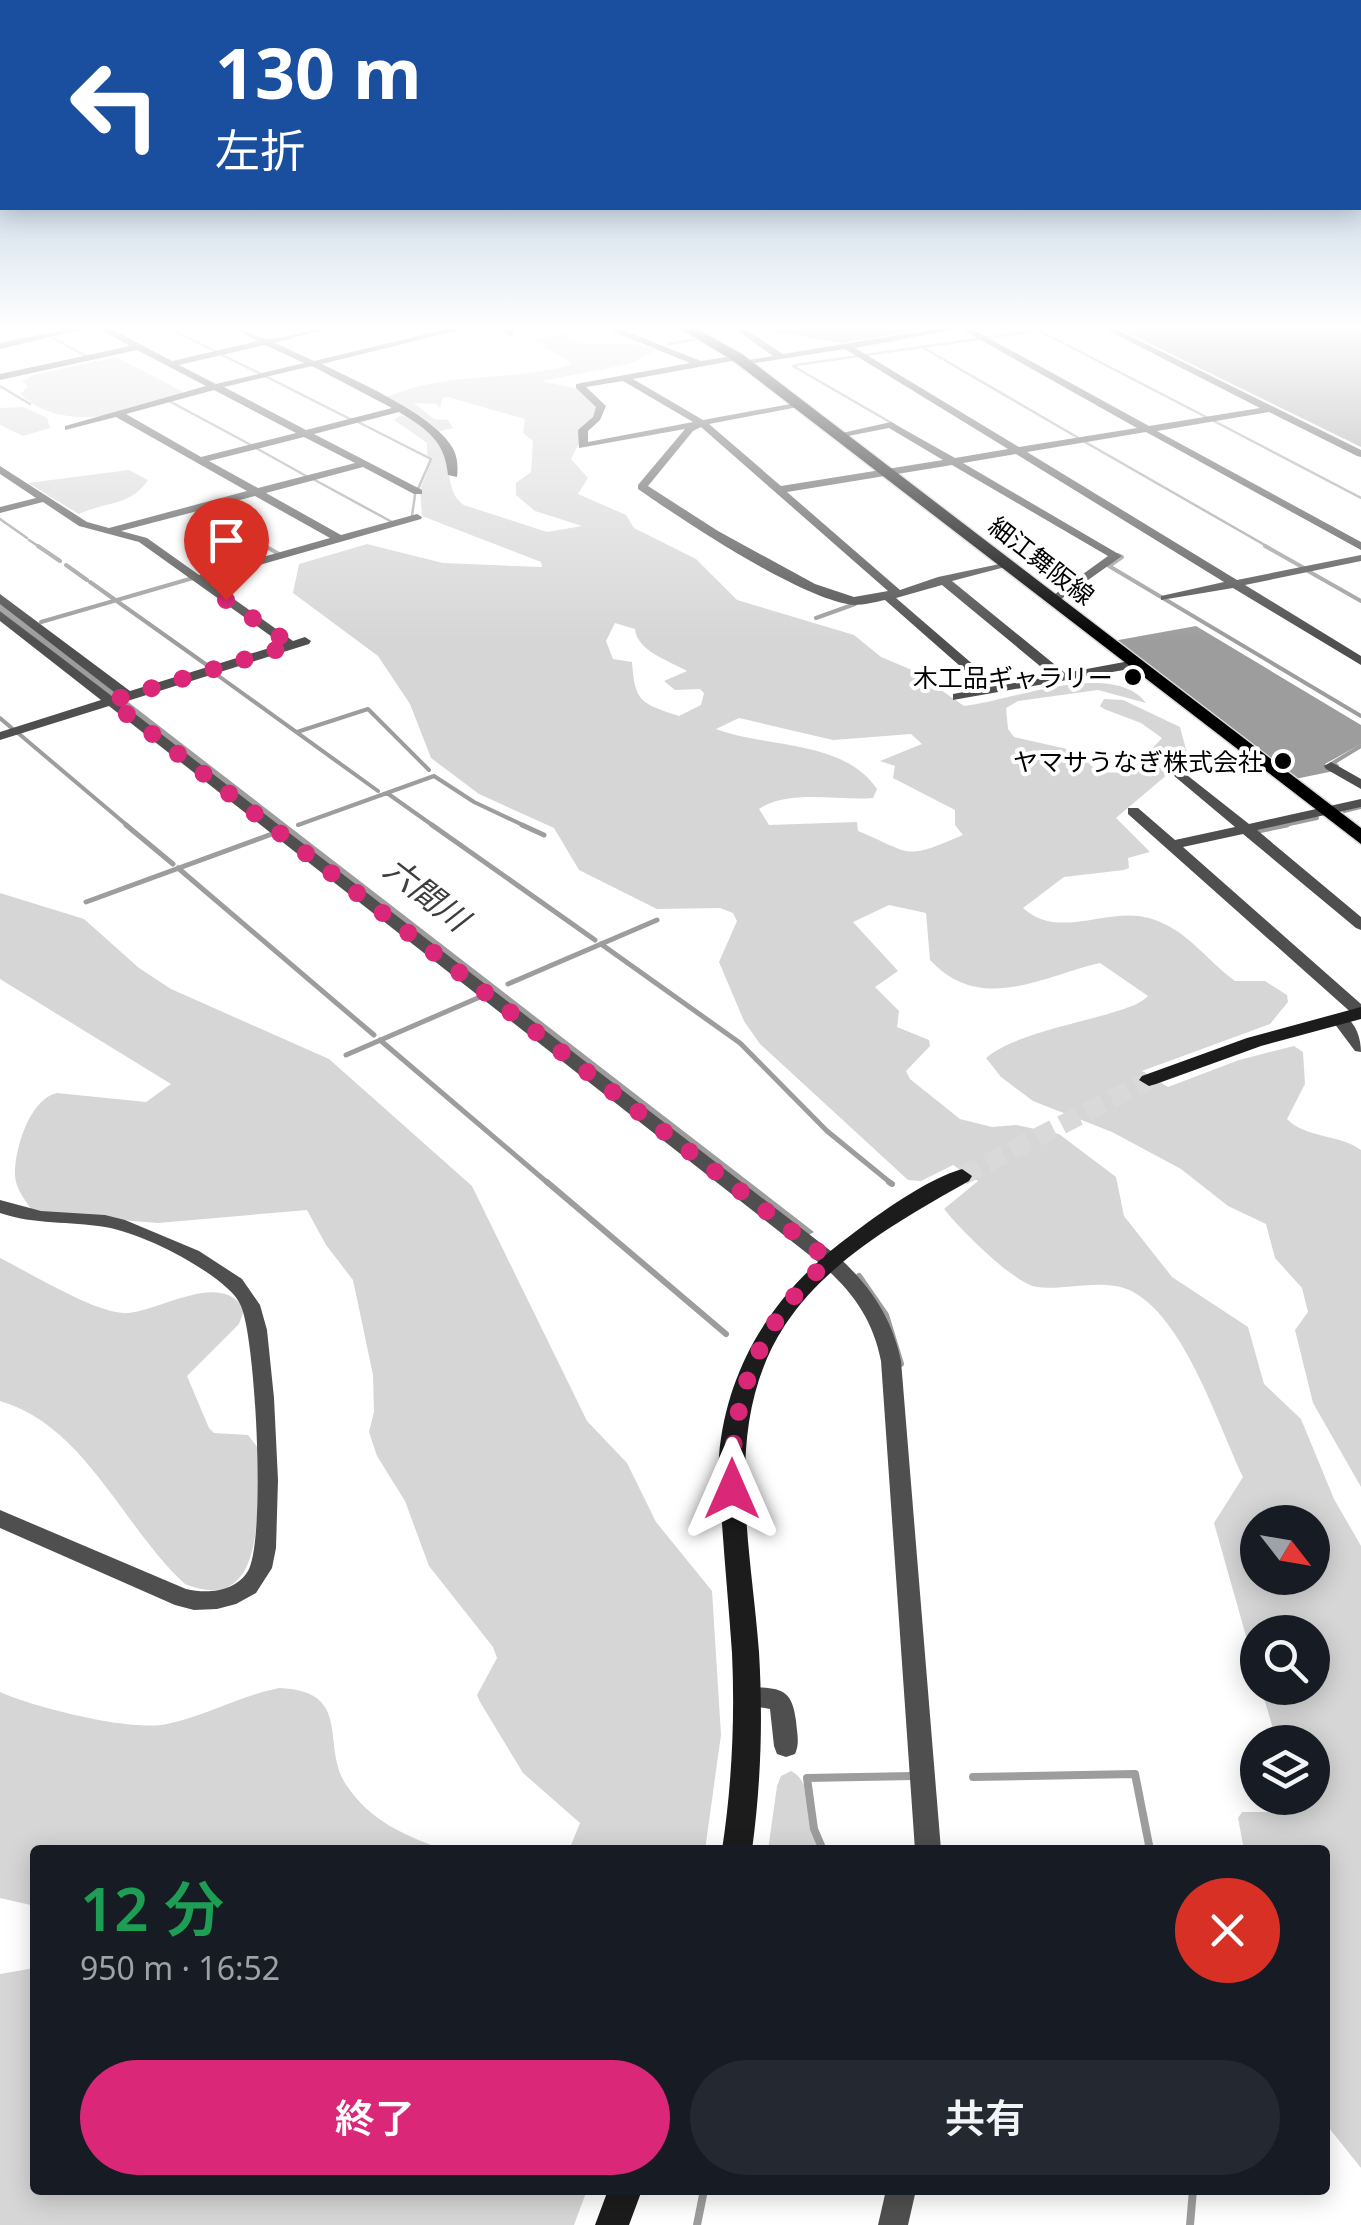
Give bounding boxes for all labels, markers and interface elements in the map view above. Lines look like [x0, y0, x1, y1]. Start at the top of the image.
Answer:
text: 130 m [215, 24, 422, 120]
icon: left [50, 40, 180, 170]
text: 左折 [215, 119, 305, 180]
pin [184, 498, 269, 601]
street label: 細江舞阪線 [982, 508, 1102, 612]
icon: arrive [199, 513, 254, 568]
place label: 木工品ギャラリー [913, 660, 1113, 694]
marker: 木工品ギャラリー [1122, 666, 1144, 688]
place label: ヤマサうなぎ株式会社 [1013, 744, 1263, 778]
marker: ヤマサうなぎ株式会社 [1272, 750, 1294, 772]
water label: 六間川 [376, 847, 480, 941]
position arrow [680, 1437, 784, 1541]
north arrow [1240, 1505, 1330, 1595]
map controls [1240, 1505, 1330, 1815]
button: search [1240, 1615, 1330, 1705]
button: layers [1240, 1725, 1330, 1815]
text: 12 分 [80, 1867, 224, 1949]
button: close [1175, 1878, 1280, 1983]
text: 950 m · 16:52 [80, 1946, 280, 1989]
button: 終了 [80, 2060, 670, 2175]
button: 共有 [690, 2060, 1280, 2175]

